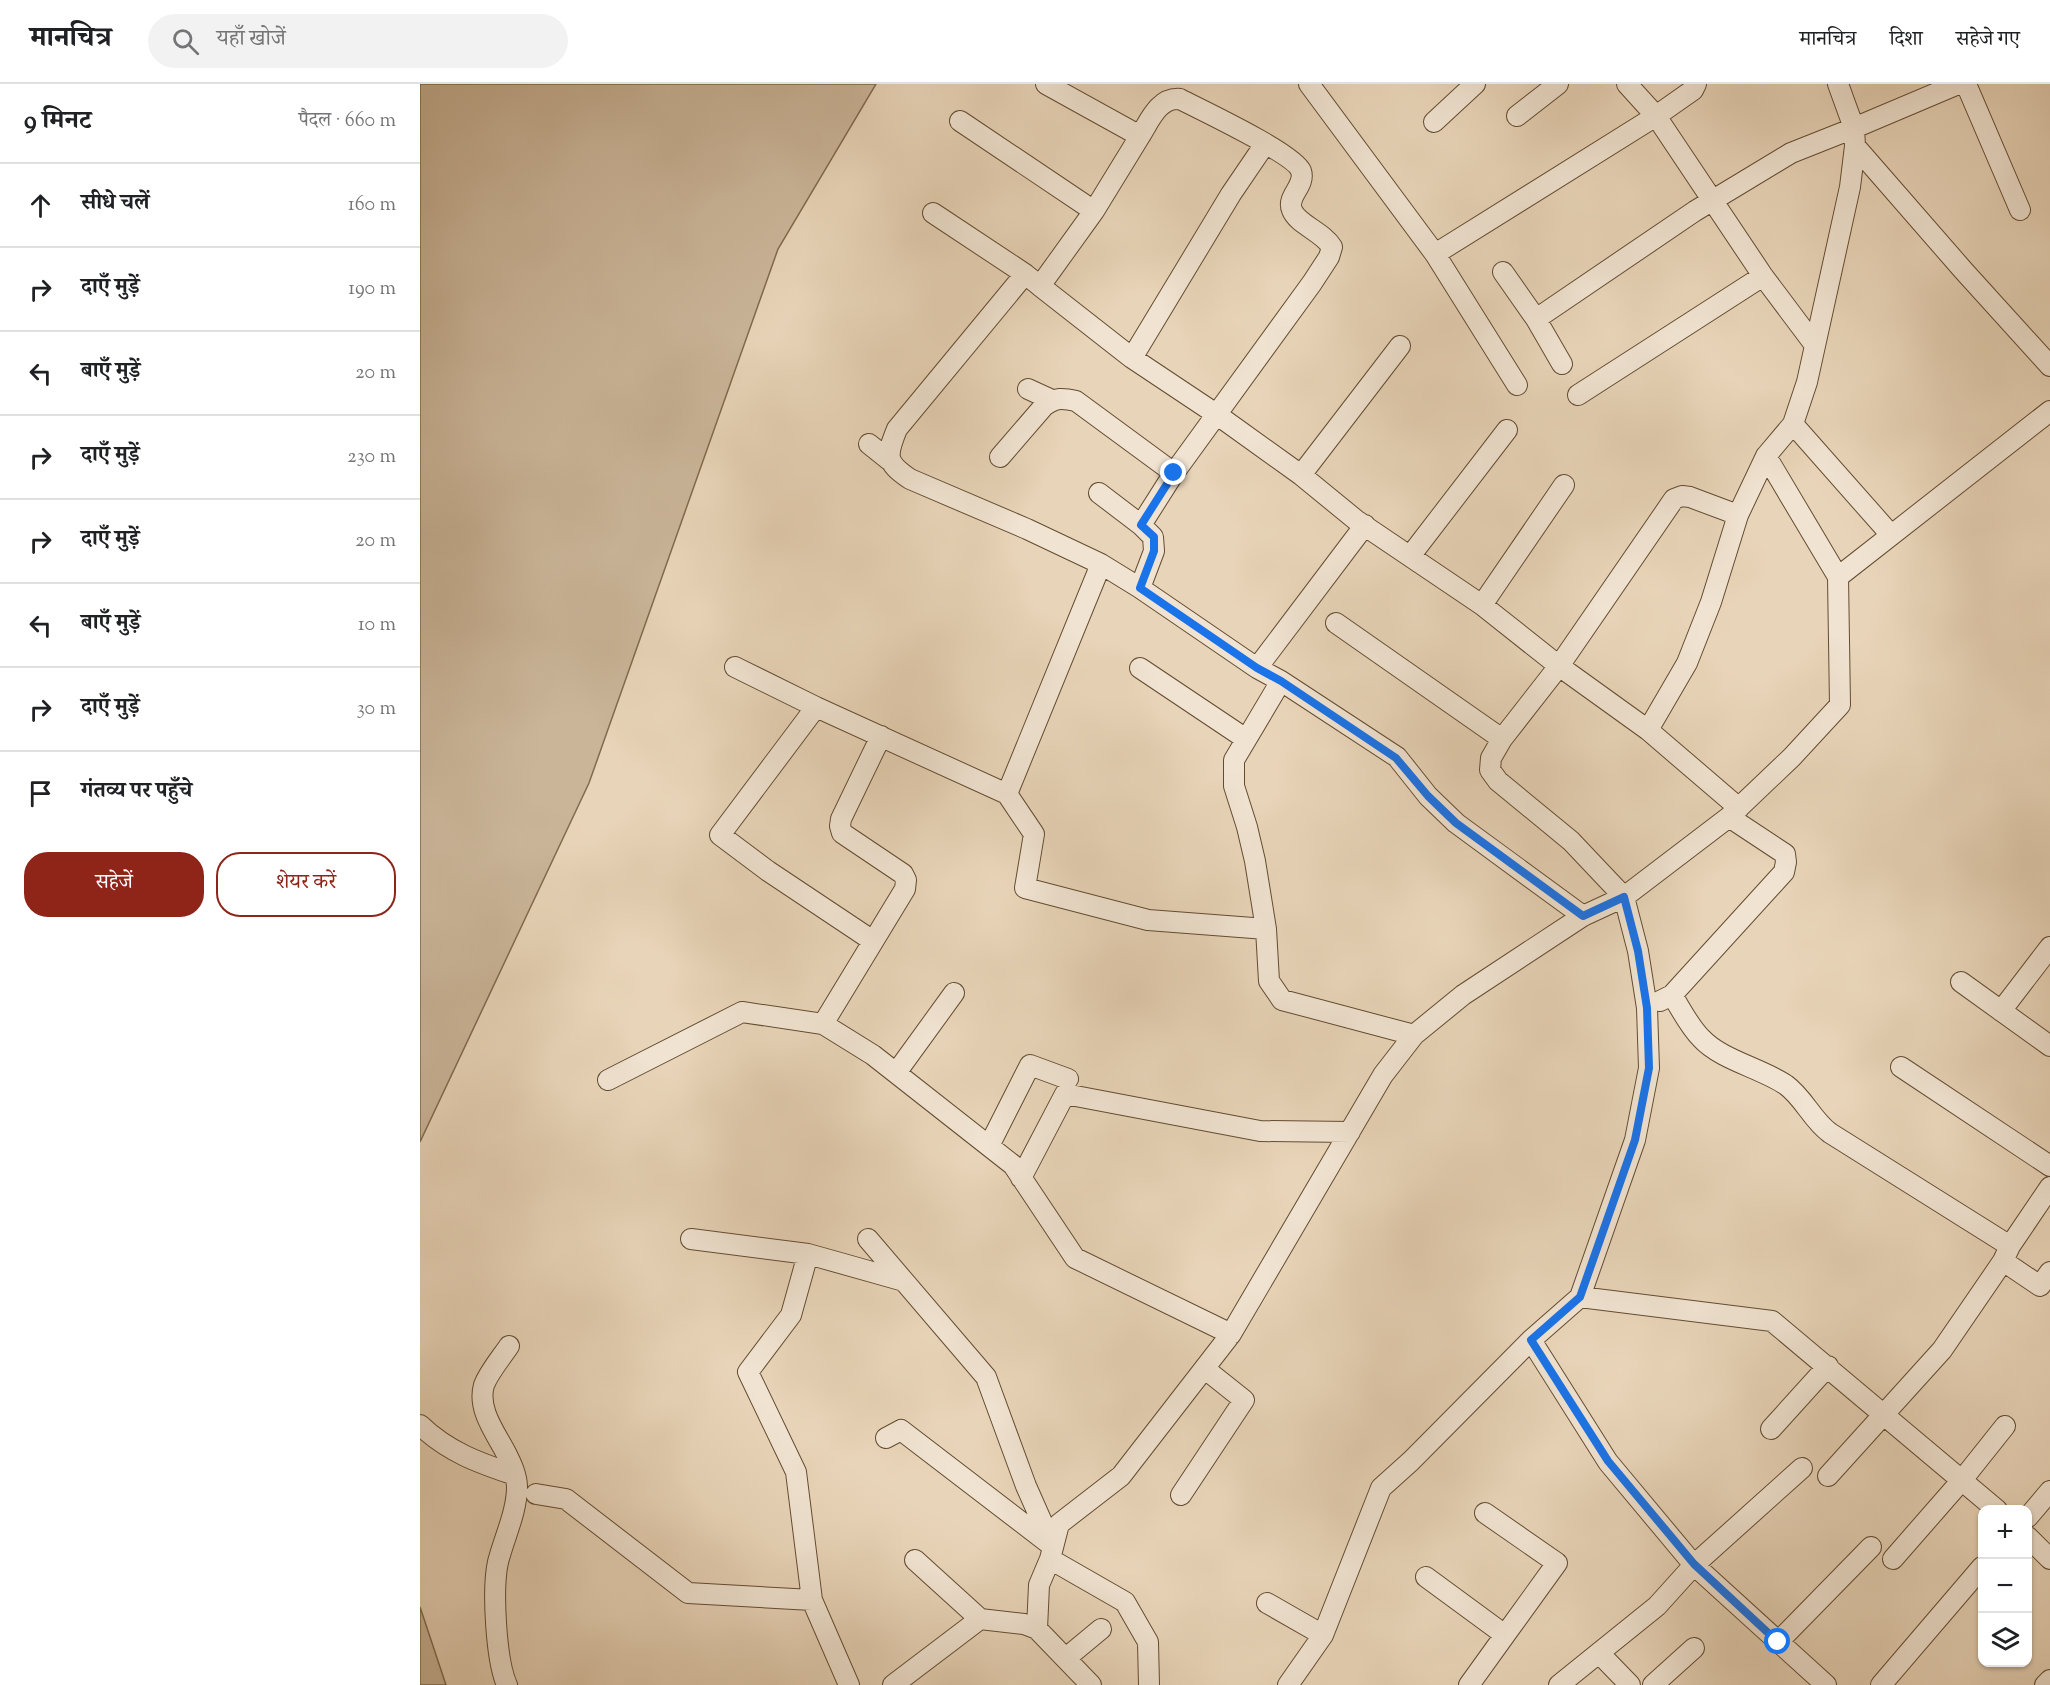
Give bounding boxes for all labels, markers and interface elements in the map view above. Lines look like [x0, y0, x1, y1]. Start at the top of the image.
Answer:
search box [148, 14, 568, 68]
text: मानचित्र [30, 19, 112, 59]
text: यहाँ खोजें [217, 24, 286, 56]
icon: search [169, 25, 202, 58]
text: मानचित्र [1799, 25, 1856, 55]
text: दिशा [1889, 25, 1923, 55]
text: सहेजे गए [1956, 25, 2020, 55]
text: 9 मिनट [24, 103, 91, 140]
text: पैदल · 660 m [298, 107, 396, 136]
text: सीधे चलें [81, 188, 150, 220]
icon: ahead [24, 189, 57, 222]
text: 160 m [348, 191, 396, 220]
text: दाएँ मुड़ें [81, 272, 140, 304]
icon: right [24, 273, 57, 306]
text: 190 m [348, 275, 396, 304]
text: बाएँ मुड़ें [81, 356, 140, 388]
icon: left [24, 357, 57, 390]
text: 20 m [355, 359, 396, 388]
text: दाएँ मुड़ें [81, 440, 140, 472]
icon: right [24, 441, 57, 474]
text: 230 m [347, 443, 396, 472]
route end [1160, 459, 1186, 485]
text: दाएँ मुड़ें [81, 524, 140, 556]
icon: right [24, 525, 57, 558]
text: 20 m [355, 527, 396, 556]
text: बाएँ मुड़ें [81, 608, 140, 640]
icon: left [24, 609, 57, 642]
text: 10 m [358, 611, 396, 640]
text: दाएँ मुड़ें [81, 692, 140, 724]
icon: right [24, 693, 57, 726]
text: 30 m [357, 695, 396, 724]
text: गंतव्य पर पहुँचे [81, 776, 192, 808]
icon: arrive [24, 777, 57, 810]
button: सहेजें [24, 852, 204, 917]
button: शेयर करें [216, 852, 396, 917]
map controls [1978, 1505, 2032, 1667]
button: + [1978, 1505, 2032, 1559]
button: − [1978, 1559, 2032, 1613]
button: layers [1978, 1613, 2032, 1667]
route start [1764, 1628, 1790, 1654]

